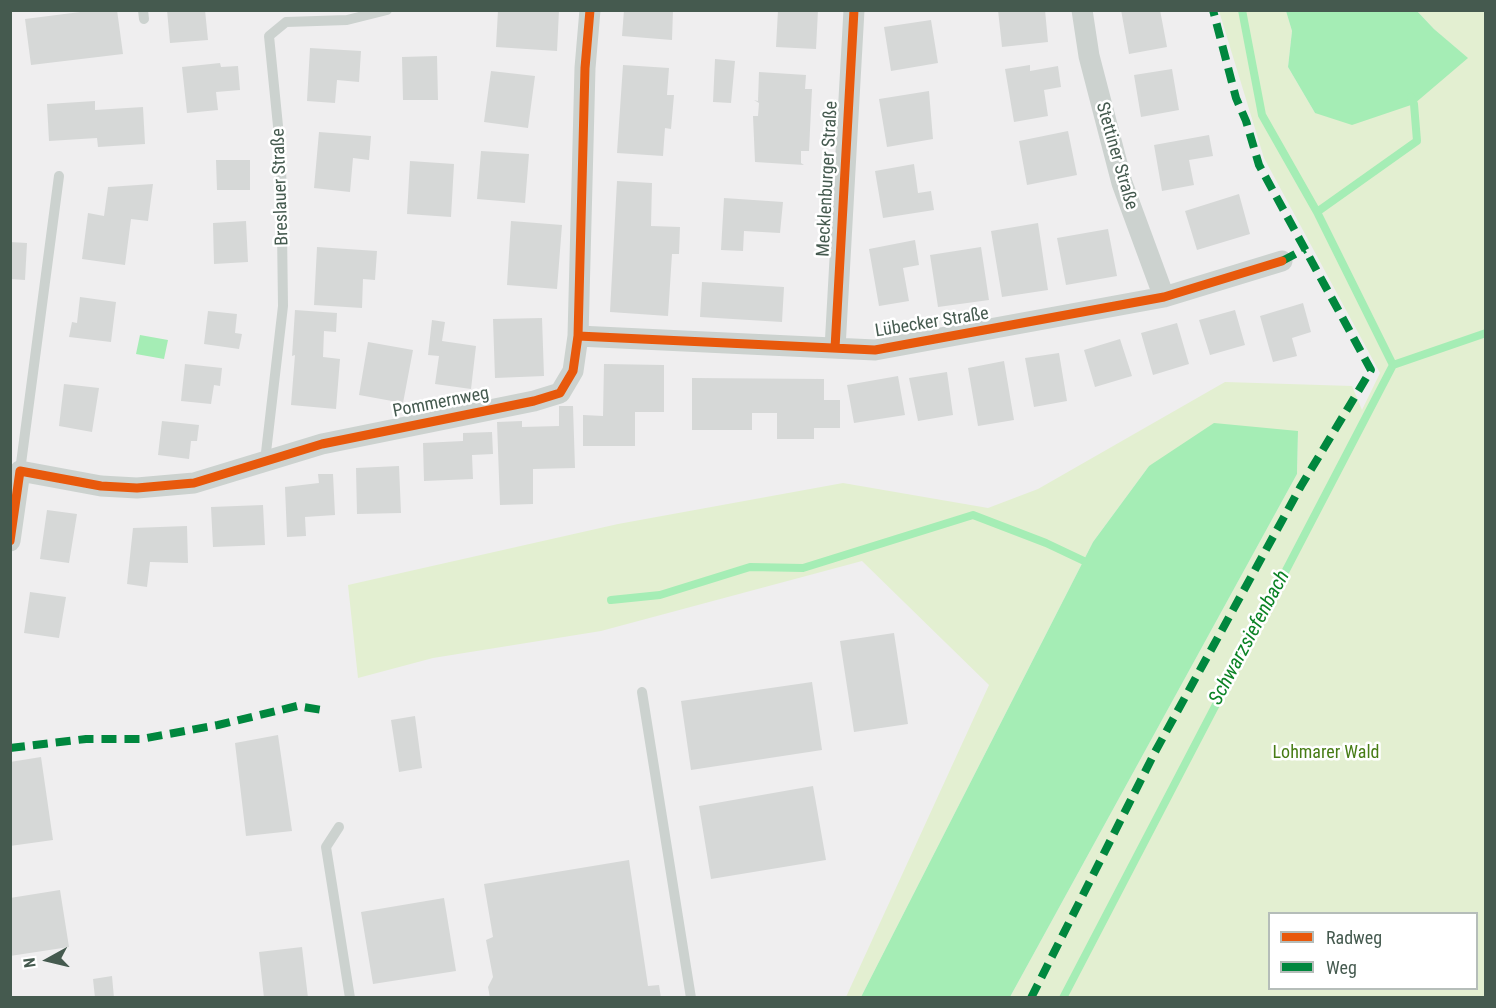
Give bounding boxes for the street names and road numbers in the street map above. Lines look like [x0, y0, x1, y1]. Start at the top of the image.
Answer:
street label: Stettiner Straße [1090, 100, 1142, 212]
street label: Mecklenburger Straße [813, 101, 843, 257]
street label: Breslauer Straße [268, 128, 294, 246]
street label: Lübecker Straße [874, 303, 990, 343]
street label: Pommernweg [391, 383, 491, 423]

